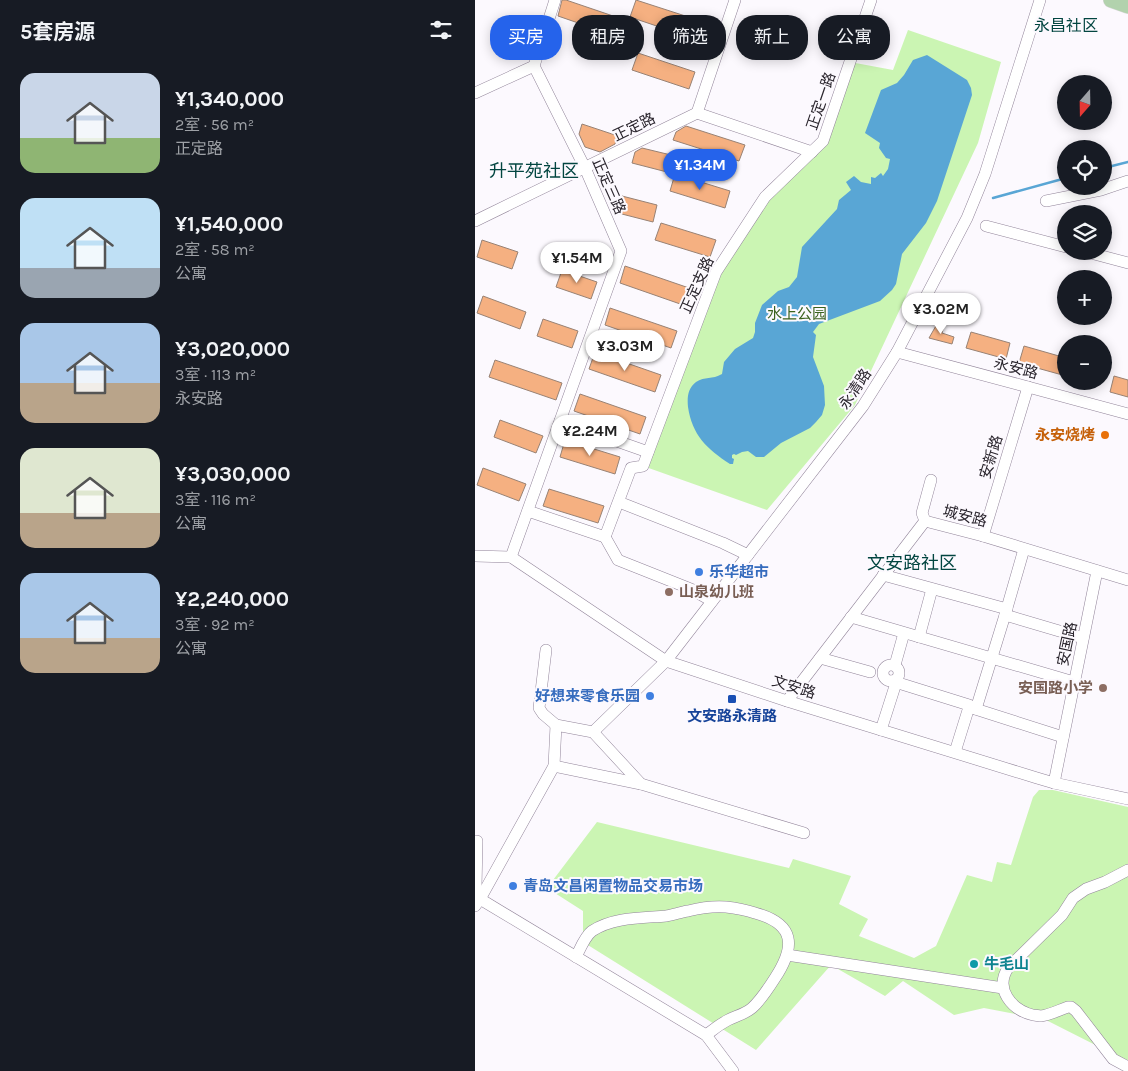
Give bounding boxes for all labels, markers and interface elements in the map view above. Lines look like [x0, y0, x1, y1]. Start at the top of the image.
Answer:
chip: 买房 [490, 15, 562, 60]
chip: 租房 [572, 15, 644, 60]
chip: 筛选 [654, 15, 726, 60]
chip: 新上 [736, 15, 808, 60]
chip: 公寓 [818, 15, 890, 60]
icon: filters [427, 16, 455, 44]
district label: 永昌社区 [1034, 16, 1098, 35]
text: 5套房源 [20, 20, 95, 44]
street label: 正定一路 [803, 70, 839, 132]
north arrow [1057, 75, 1113, 130]
map controls [1057, 75, 1112, 390]
text: ¥1,340,000 [175, 87, 284, 111]
icon: home [60, 93, 120, 153]
street label: 正定路 [610, 109, 658, 145]
text: 2室 · 56 m² [175, 115, 254, 134]
text: 正定路 [175, 139, 223, 158]
button: locate [1057, 140, 1112, 195]
pin: ¥1.34M [659, 148, 741, 191]
street label: 正定三路 [589, 155, 629, 217]
text: ¥1.34M [674, 155, 726, 174]
district label: 升平苑社区 [489, 160, 579, 182]
button: layers [1057, 205, 1112, 260]
text: ¥1,540,000 [175, 212, 283, 236]
icon: home [60, 218, 120, 278]
text: 2室 · 58 m² [175, 240, 255, 259]
pin: ¥1.54M [536, 242, 618, 284]
text: ¥1.54M [551, 248, 603, 267]
street label: 正定支路 [677, 254, 717, 316]
text: 公寓 [175, 264, 207, 283]
button: + [1057, 270, 1112, 325]
pin: ¥3.02M [900, 292, 982, 335]
text: ¥3.02M [913, 299, 969, 318]
park label: 水上公园 [767, 305, 827, 323]
pin: ¥3.03M [584, 330, 666, 372]
button: − [1057, 335, 1112, 390]
text: ¥3.03M [597, 336, 653, 355]
text: ¥3,020,000 [175, 337, 290, 361]
icon: home [60, 343, 120, 403]
street label: 永安路 [992, 353, 1040, 383]
text: 3室 · 113 m² [175, 365, 256, 384]
street label: 永清路 [835, 365, 875, 413]
text: 永安路 [175, 389, 223, 408]
pin: ¥2.24M [549, 414, 631, 457]
text: ¥2.24M [562, 421, 618, 440]
place label: 永安烧烤 [1035, 426, 1095, 444]
marker: 永安烧烤 [1099, 429, 1111, 441]
street label: 安新路 [976, 433, 1006, 481]
text: ¥3,030,000 [175, 462, 290, 486]
icon: home [60, 468, 120, 528]
text: 3室 · 116 m² [175, 490, 256, 509]
street label: 城安路 [941, 501, 989, 531]
text: 公寓 [175, 514, 207, 533]
district label: 文安路社区 [867, 552, 957, 574]
place label: 乐华超市 [709, 563, 769, 581]
marker: 乐华超市 [693, 566, 705, 578]
place label: 山泉幼儿班 [679, 583, 754, 601]
marker: 山泉幼儿班 [663, 586, 675, 598]
text: ¥2,240,000 [175, 587, 289, 611]
icon: home [60, 593, 120, 653]
text: 3室 · 92 m² [175, 615, 255, 634]
street label: 安国路 [1054, 620, 1080, 668]
text: 公寓 [175, 639, 207, 658]
street label: 文安路 [770, 671, 818, 703]
place label: 安国路小学 [1018, 679, 1093, 697]
marker: 安国路小学 [1097, 682, 1109, 694]
place label: 好想来零食乐园 [535, 687, 640, 705]
marker: 好想来零食乐园 [644, 690, 656, 702]
marker: 文安路永清路 [726, 693, 738, 705]
place label: 文安路永清路 [687, 707, 777, 725]
place label: 青岛文昌闲置物品交易市场 [523, 877, 703, 895]
marker: 青岛文昌闲置物品交易市场 [507, 880, 519, 892]
place label: 牛毛山 [984, 955, 1029, 973]
marker: 牛毛山 [968, 958, 980, 970]

